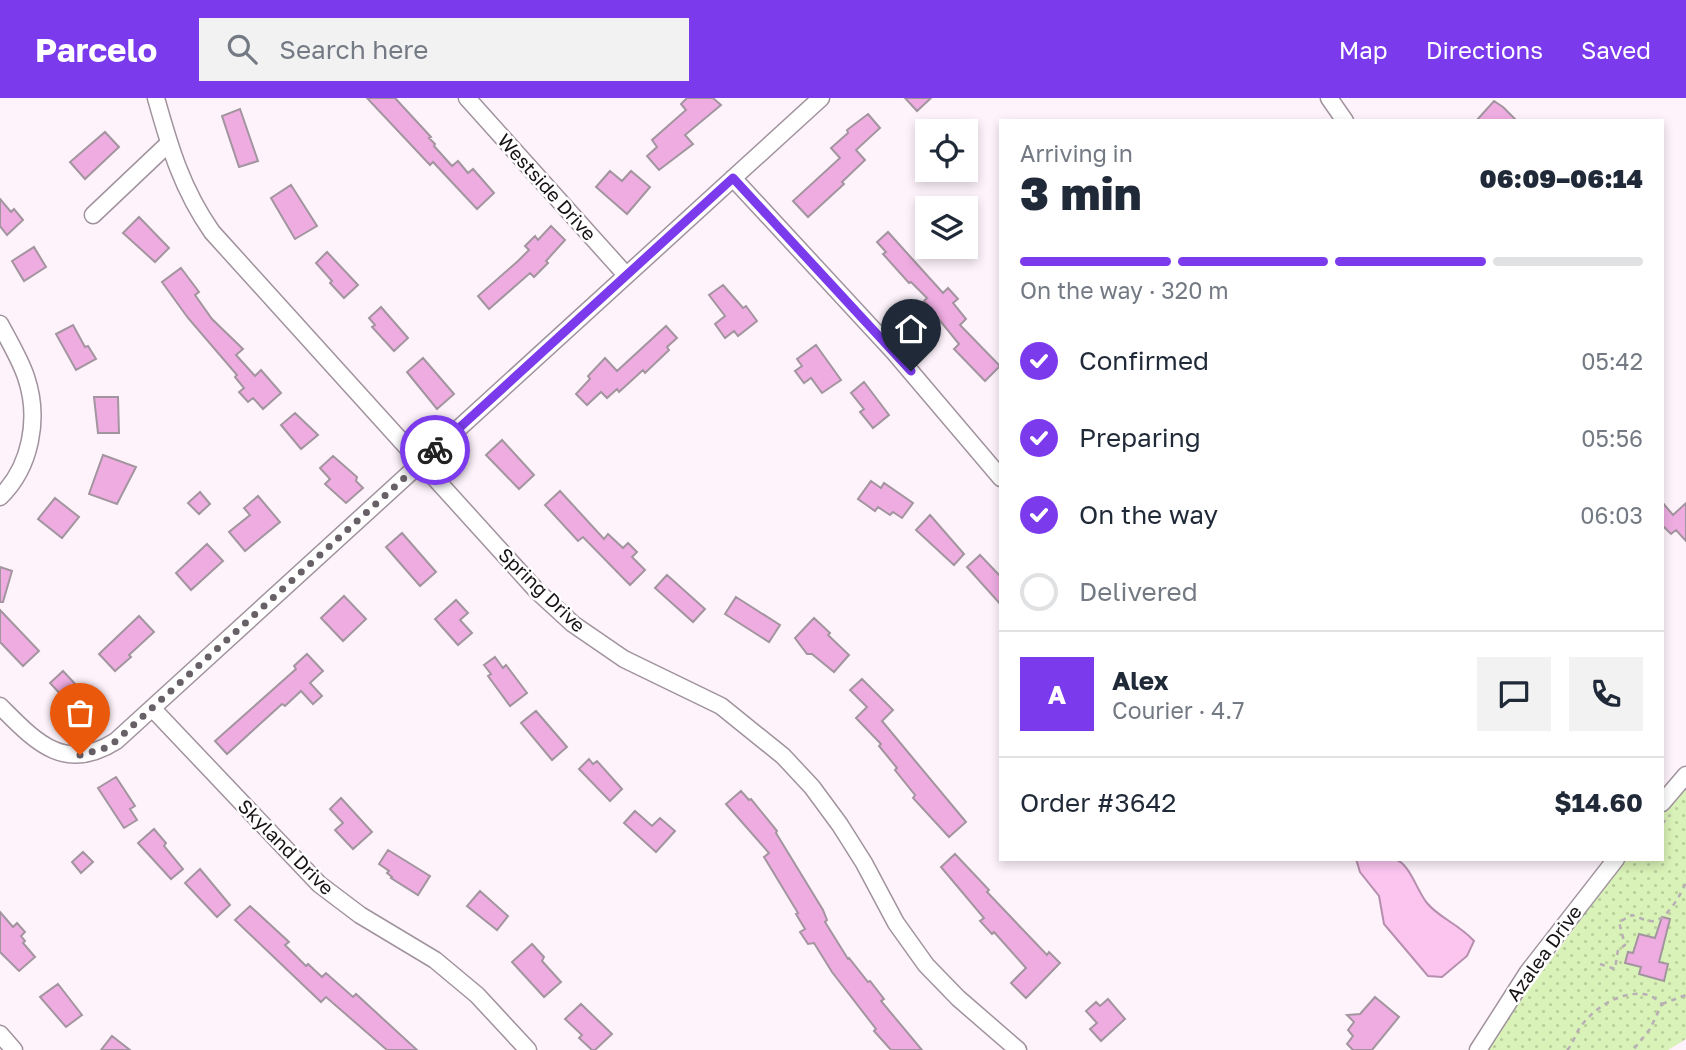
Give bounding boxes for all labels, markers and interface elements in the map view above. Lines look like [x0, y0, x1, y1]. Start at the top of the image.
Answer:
search box [199, 18, 689, 81]
text: Parcelo [35, 30, 157, 69]
icon: search [223, 30, 261, 68]
text: Search here [279, 34, 428, 65]
text: Map [1339, 35, 1388, 64]
text: Directions [1426, 35, 1543, 64]
text: Saved [1581, 35, 1651, 64]
map controls [915, 119, 978, 259]
button: locate [915, 119, 978, 182]
street label: Westside Drive [493, 128, 601, 245]
text: Arriving in [1020, 139, 1133, 167]
text: 06:09–06:14 [1480, 163, 1643, 194]
text: 3 min [1020, 165, 1142, 220]
button: layers [915, 196, 978, 259]
text: On the way · 320 m [1020, 276, 1229, 304]
pin [881, 299, 941, 371]
icon: home [892, 310, 930, 348]
icon: check [1020, 342, 1058, 380]
text: Confirmed [1079, 345, 1209, 376]
text: 05:42 [1581, 347, 1643, 375]
courier [400, 415, 470, 485]
icon: check [1020, 419, 1058, 457]
text: Preparing [1079, 422, 1201, 453]
text: 05:56 [1581, 424, 1643, 452]
icon: bike [416, 431, 454, 469]
icon: check [1020, 496, 1058, 534]
text: On the way [1079, 499, 1218, 530]
text: 06:03 [1580, 501, 1643, 529]
street label: Spring Drive [494, 543, 590, 637]
text: Delivered [1079, 576, 1198, 607]
button: chat [1477, 657, 1551, 731]
button: phone [1569, 657, 1643, 731]
text: Alex [1112, 665, 1169, 696]
text: A [1048, 679, 1066, 710]
pin [50, 683, 110, 755]
icon: bag [61, 694, 99, 732]
text: Courier · 4.7 [1112, 696, 1244, 724]
text: Order #3642 [1020, 787, 1176, 818]
text: $14.60 [1554, 787, 1643, 818]
street label: Skyland Drive [234, 794, 339, 899]
street label: Azalea Drive [1501, 900, 1586, 1005]

